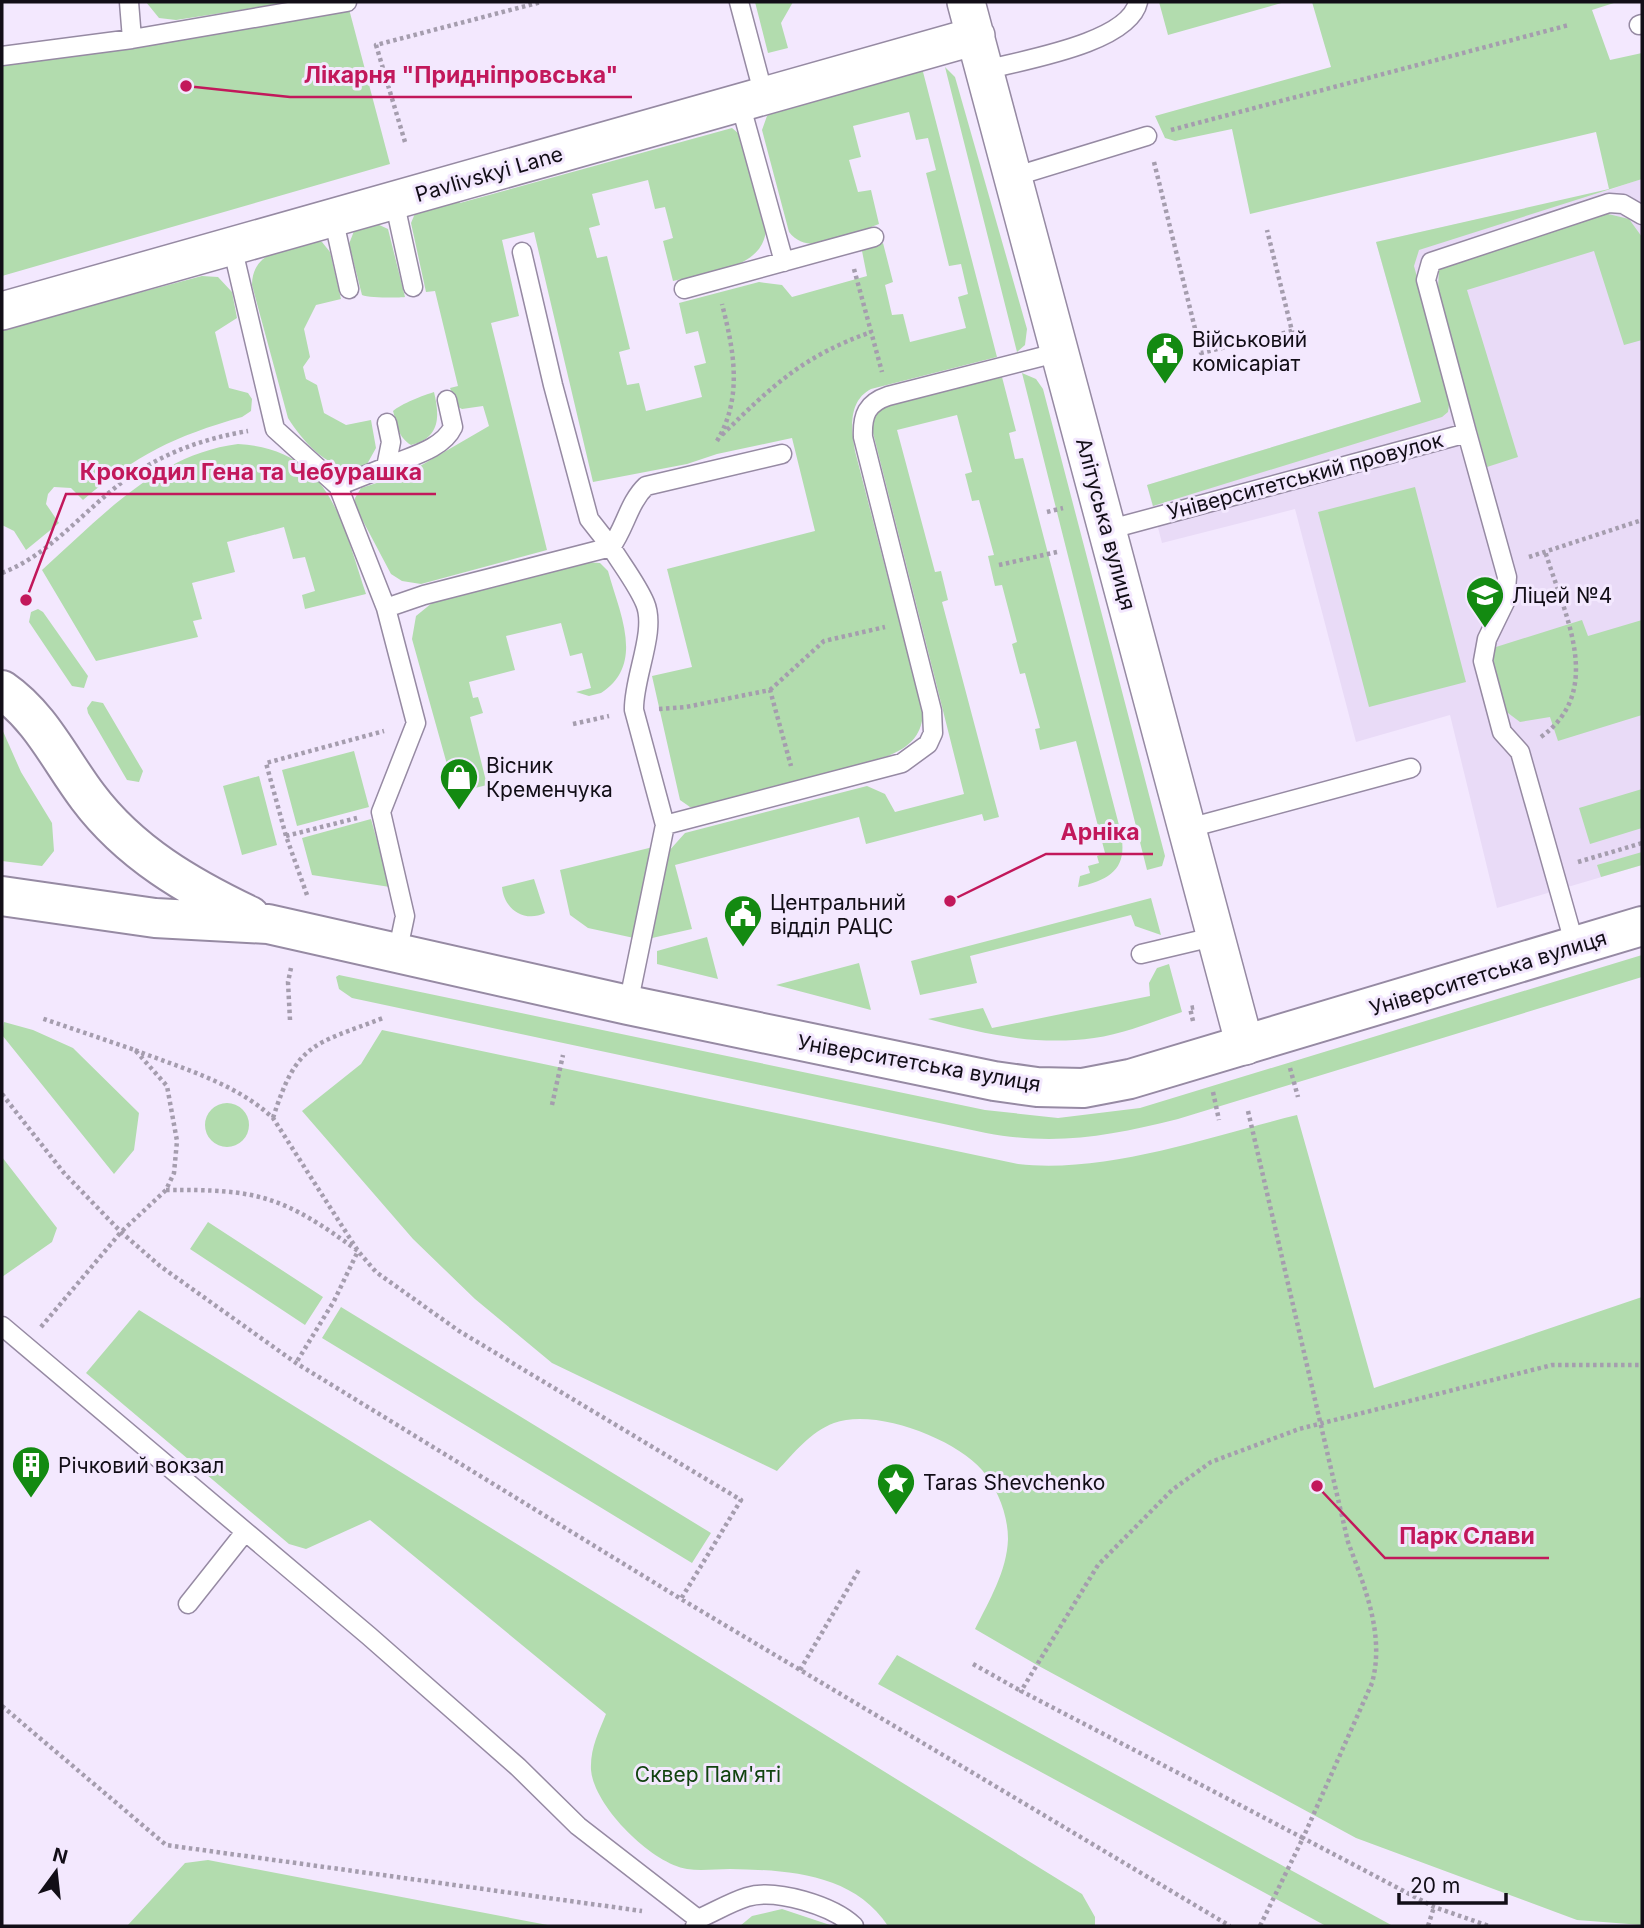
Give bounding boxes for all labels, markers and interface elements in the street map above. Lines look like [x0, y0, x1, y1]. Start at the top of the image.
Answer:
callout: Лікарня "Придніпровська" [290, 53, 632, 97]
text: Лікарня "Придніпровська" [304, 61, 618, 89]
street label: Pavlivskyi Lane [412, 141, 566, 207]
place label: Військовий комісаріат [1192, 327, 1307, 376]
public building icon: Військовий комісаріат [1144, 330, 1186, 385]
street label: Університетський провулок [1164, 427, 1446, 525]
street label: Алітуська вулиця [1071, 435, 1141, 613]
callout: Крокодил Гена та Чебурашка [66, 450, 436, 494]
text: Крокодил Гена та Чебурашка [80, 458, 422, 486]
school or university icon: Ліцей №4 [1464, 574, 1506, 629]
place label: Ліцей №4 [1512, 583, 1612, 608]
place label: Вісник Кременчука [486, 753, 613, 802]
shop icon: Вісник Кременчука [438, 756, 480, 811]
callout: Арніка [1046, 810, 1153, 854]
text: Арніка [1061, 818, 1139, 846]
place label: Центральний відділ РАЦС [770, 890, 906, 939]
public building icon: Центральний відділ РАЦС [722, 893, 764, 948]
street label: Університетська вулиця [1366, 925, 1610, 1021]
street label: Університетська вулиця [795, 1029, 1043, 1097]
building icon: Річковий вокзал [10, 1444, 52, 1499]
place label: Річковий вокзал [58, 1453, 224, 1478]
place icon: Taras Shevchenko [875, 1461, 917, 1516]
place label: Taras Shevchenko [923, 1470, 1105, 1495]
callout: Парк Слави [1385, 1514, 1549, 1558]
text: Парк Слави [1399, 1522, 1535, 1550]
park label: Сквер Пам'яті [635, 1762, 781, 1787]
north arrow [21, 1837, 91, 1907]
text: N [50, 1843, 70, 1869]
scale bar [1399, 1862, 1506, 1906]
text: 20 m [1410, 1873, 1460, 1898]

